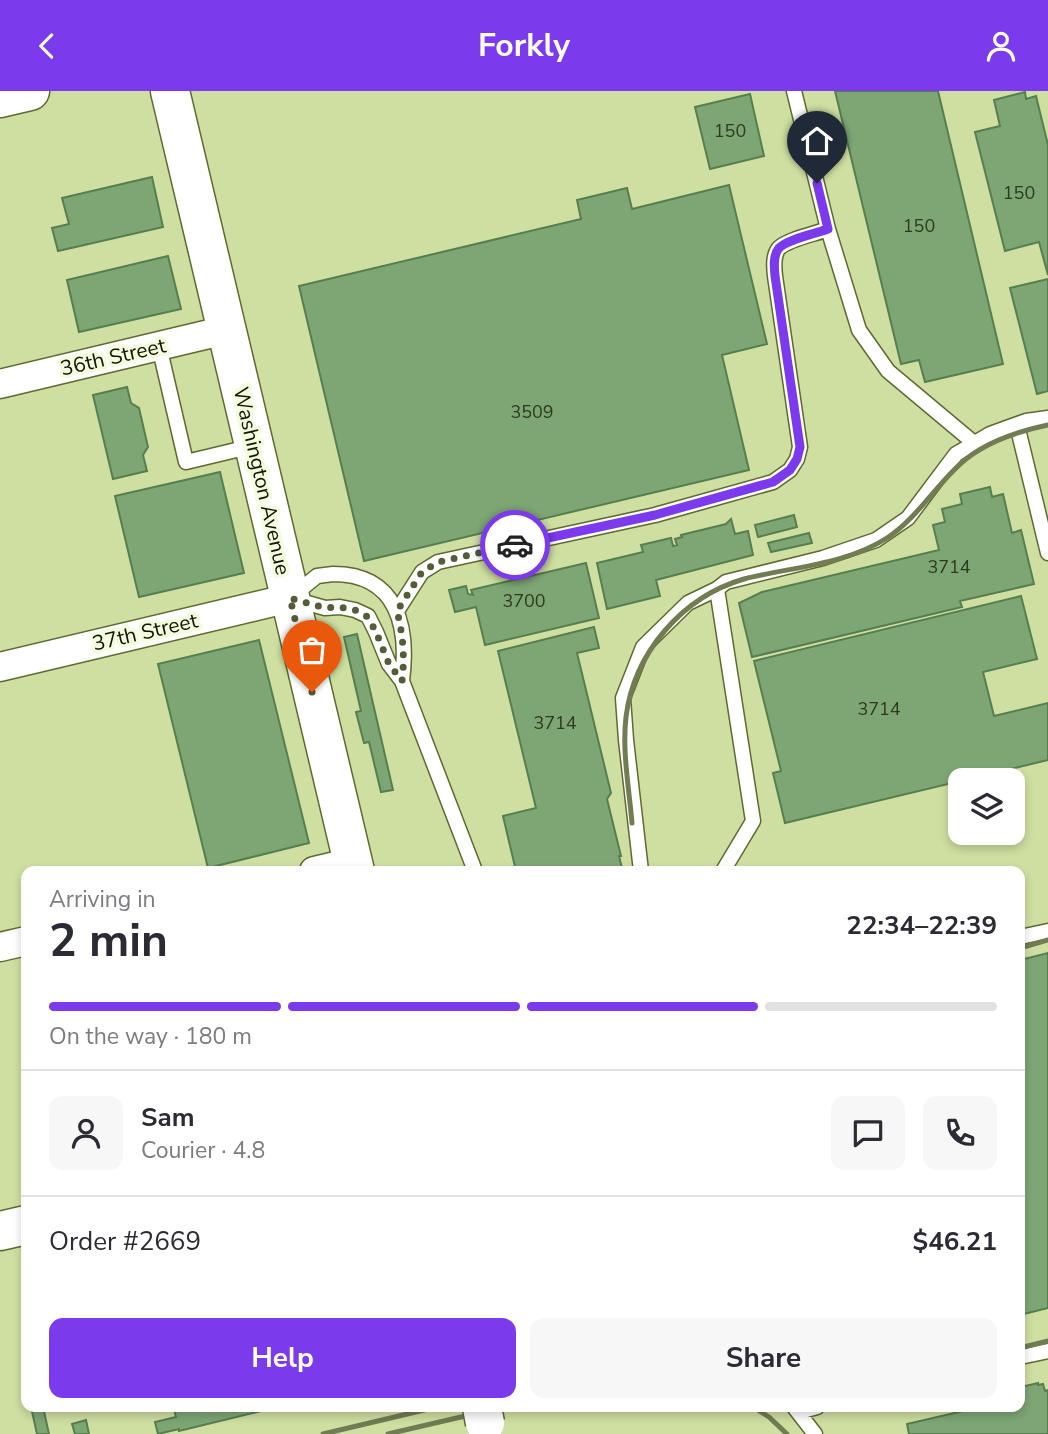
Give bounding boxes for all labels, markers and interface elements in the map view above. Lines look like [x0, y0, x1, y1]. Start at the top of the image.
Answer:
text: Forkly [478, 24, 570, 67]
icon: back [28, 27, 66, 65]
icon: person [982, 27, 1020, 65]
pin [787, 111, 847, 183]
house number: 150 [714, 119, 746, 143]
icon: home [798, 122, 836, 160]
house number: 150 [1003, 181, 1035, 205]
house number: 150 [903, 214, 935, 238]
street label: 36th Street [58, 331, 169, 383]
street label: Washington Avenue [227, 384, 297, 578]
house number: 3509 [510, 400, 554, 424]
courier [480, 510, 550, 580]
icon: car [496, 526, 534, 564]
house number: 3714 [927, 555, 971, 579]
house number: 3700 [502, 589, 546, 613]
street label: 37th Street [90, 606, 201, 658]
pin [282, 620, 342, 692]
icon: bag [293, 631, 331, 669]
house number: 3714 [857, 697, 901, 721]
house number: 3714 [533, 711, 577, 735]
map controls [948, 768, 1025, 845]
button: layers [948, 768, 1025, 845]
text: Arriving in [49, 884, 156, 915]
text: 22:34–22:39 [846, 908, 997, 943]
text: 2 min [49, 909, 168, 972]
text: On the way · 180 m [49, 1021, 252, 1052]
button: person [49, 1096, 123, 1170]
button: chat [831, 1096, 905, 1170]
button: phone [923, 1096, 997, 1170]
text: Sam [141, 1100, 194, 1135]
text: Courier · 4.8 [141, 1135, 265, 1166]
text: Order #2669 [49, 1224, 201, 1259]
text: $46.21 [913, 1224, 997, 1259]
button: Help [49, 1318, 516, 1398]
button: Share [530, 1318, 997, 1398]

